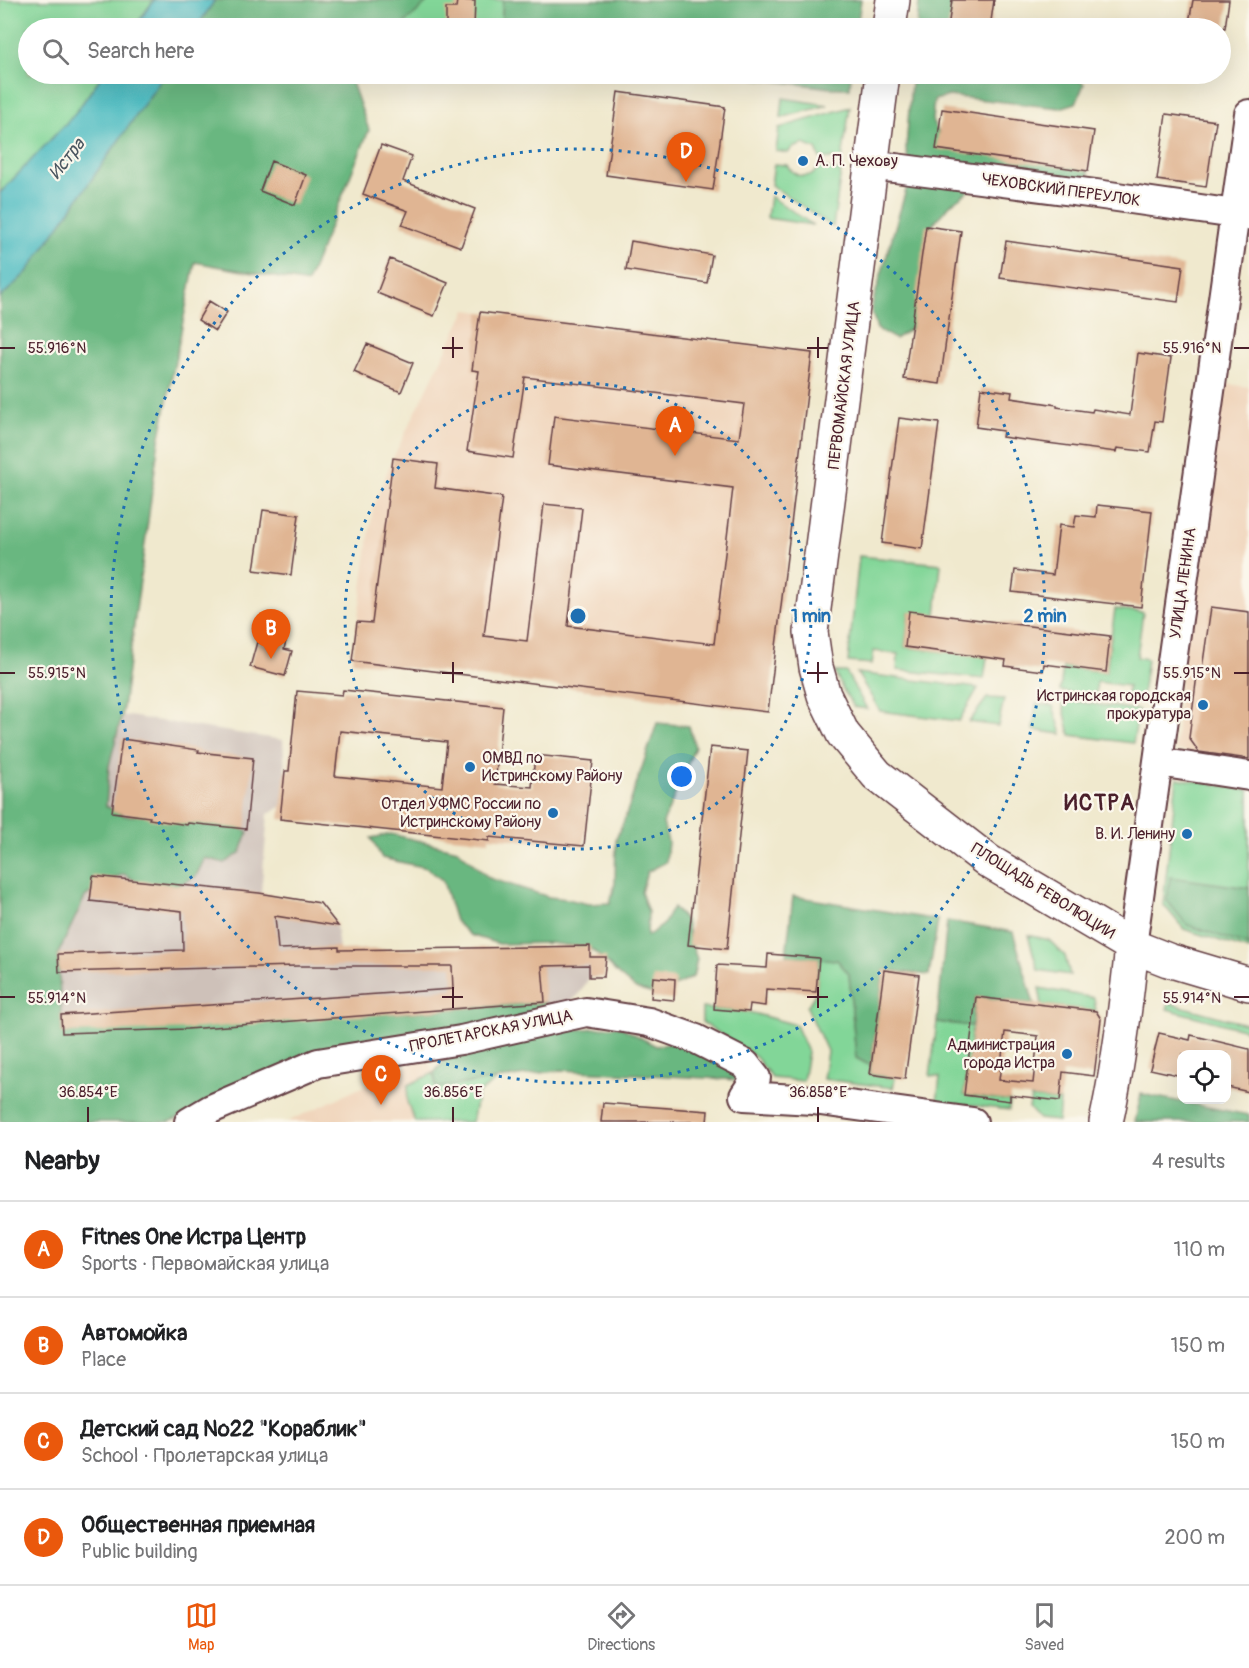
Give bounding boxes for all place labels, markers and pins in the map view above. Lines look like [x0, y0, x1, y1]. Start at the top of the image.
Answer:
pin: D [666, 132, 706, 182]
place label: А. П. Чехову [815, 151, 898, 171]
marker: А. П. Чехову [796, 154, 810, 168]
pin: A [656, 406, 694, 456]
centre of rings [568, 606, 588, 626]
pin: B [252, 610, 290, 659]
place label: Истринская городская прокуратура [1037, 686, 1191, 724]
marker: Истринская городская прокуратура [1196, 698, 1210, 712]
place label: ОМВД по Истринскому Району [482, 748, 623, 786]
marker: ОМВД по Истринскому Району [463, 760, 477, 774]
place label: Отдел УФМС России по Истринскому Району [381, 794, 541, 832]
marker: Отдел УФМС России по Истринскому Району [546, 806, 560, 820]
place label: В. И. Ленину [1095, 824, 1175, 844]
marker: В. И. Ленину [1180, 827, 1194, 841]
place label: Администрация города Истра [947, 1035, 1055, 1073]
marker: Администрация города Истра [1060, 1047, 1074, 1061]
pin: C [362, 1056, 400, 1105]

